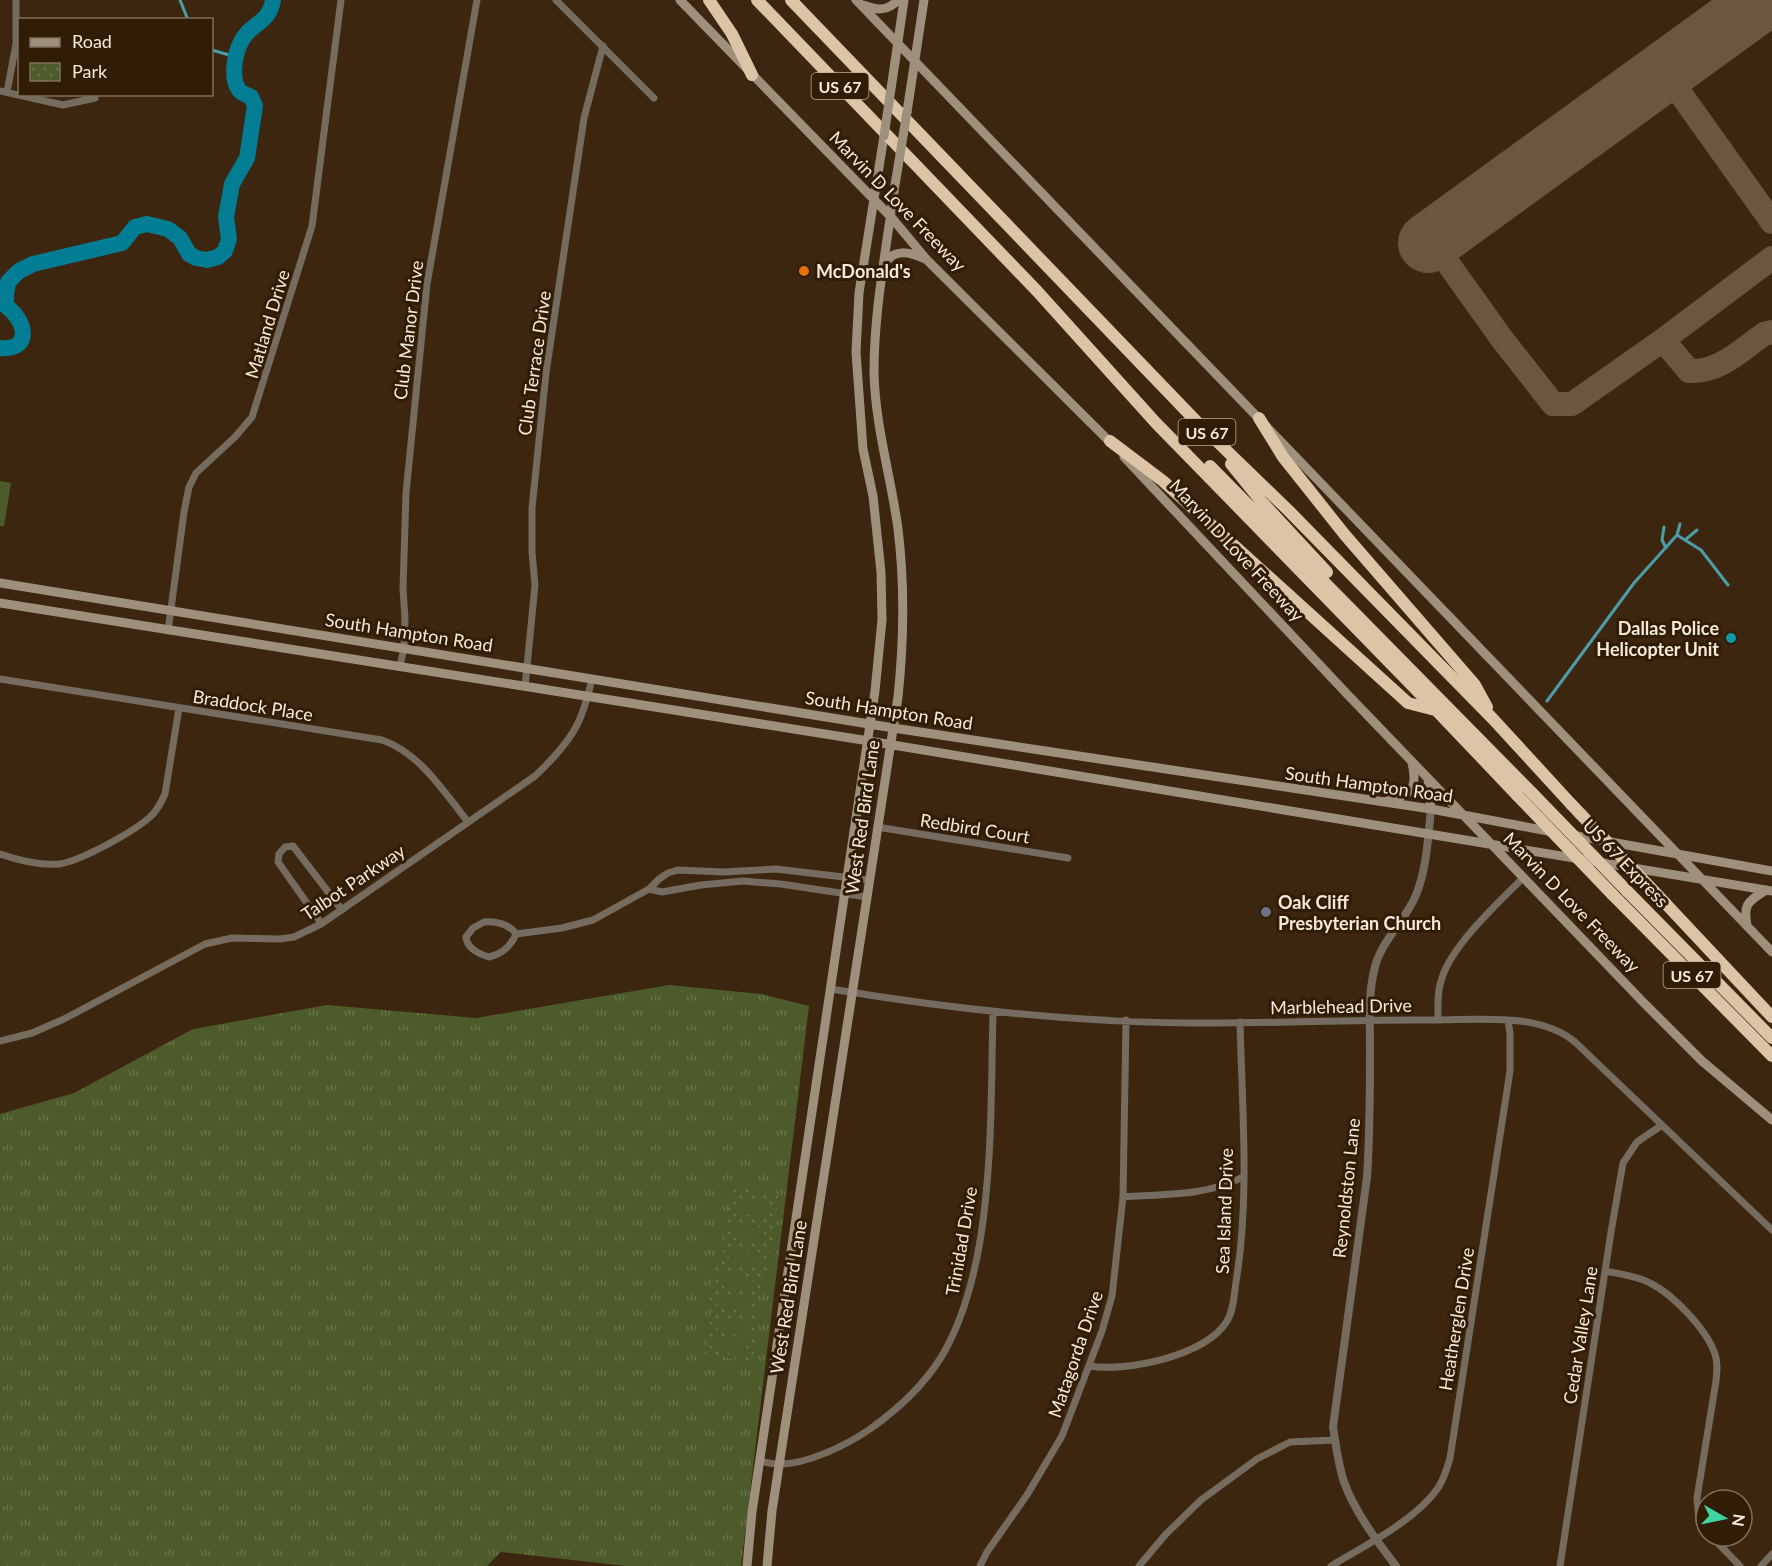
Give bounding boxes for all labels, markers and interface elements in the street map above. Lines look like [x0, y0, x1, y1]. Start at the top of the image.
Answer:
legend [18, 18, 213, 96]
text: Road [72, 30, 112, 52]
text: Park [72, 60, 108, 82]
road number: US 67 [812, 73, 868, 99]
street label: Marvin D Love Freeway [825, 126, 971, 276]
street label: Club Manor Drive [389, 259, 427, 401]
place label: McDonald's [816, 260, 911, 282]
marker: McDonald's [797, 264, 811, 278]
street label: Matland Drive [240, 267, 294, 381]
street label: Club Terrace Drive [513, 289, 555, 437]
road number: US 67 [1178, 419, 1236, 445]
street label: Marvin D Love Freeway [1165, 474, 1309, 626]
street label: South Hampton Road [324, 608, 494, 656]
place label: Dallas Police Helicopter Unit [1596, 617, 1719, 660]
marker: Dallas Police Helicopter Unit [1724, 631, 1738, 645]
street label: Braddock Place [191, 685, 315, 725]
street label: South Hampton Road [804, 686, 974, 734]
street label: West Red Bird Lane [840, 739, 884, 895]
street label: South Hampton Road [1284, 761, 1454, 807]
street label: Redbird Court [919, 808, 1032, 848]
street label: US 67 Express [1579, 814, 1674, 912]
street label: Marvin D Love Freeway [1499, 827, 1645, 977]
street label: Talbot Parkway [297, 839, 410, 925]
place label: Oak Cliff Presbyterian Church [1278, 891, 1441, 934]
marker: Oak Cliff Presbyterian Church [1259, 905, 1273, 919]
road number: US 67 [1664, 962, 1720, 988]
street label: Marblehead Drive [1270, 994, 1412, 1018]
street label: Reynoldston Lane [1328, 1117, 1364, 1259]
street label: Sea Island Drive [1211, 1148, 1237, 1274]
street label: Trinidad Drive [941, 1185, 981, 1297]
street label: West Red Bird Lane [765, 1219, 811, 1375]
street label: Heatherglen Drive [1434, 1246, 1478, 1392]
street label: Cedar Valley Lane [1558, 1264, 1602, 1406]
street label: Matagorda Drive [1043, 1288, 1107, 1420]
north arrow [1694, 1488, 1754, 1548]
text: N [1729, 1513, 1750, 1528]

